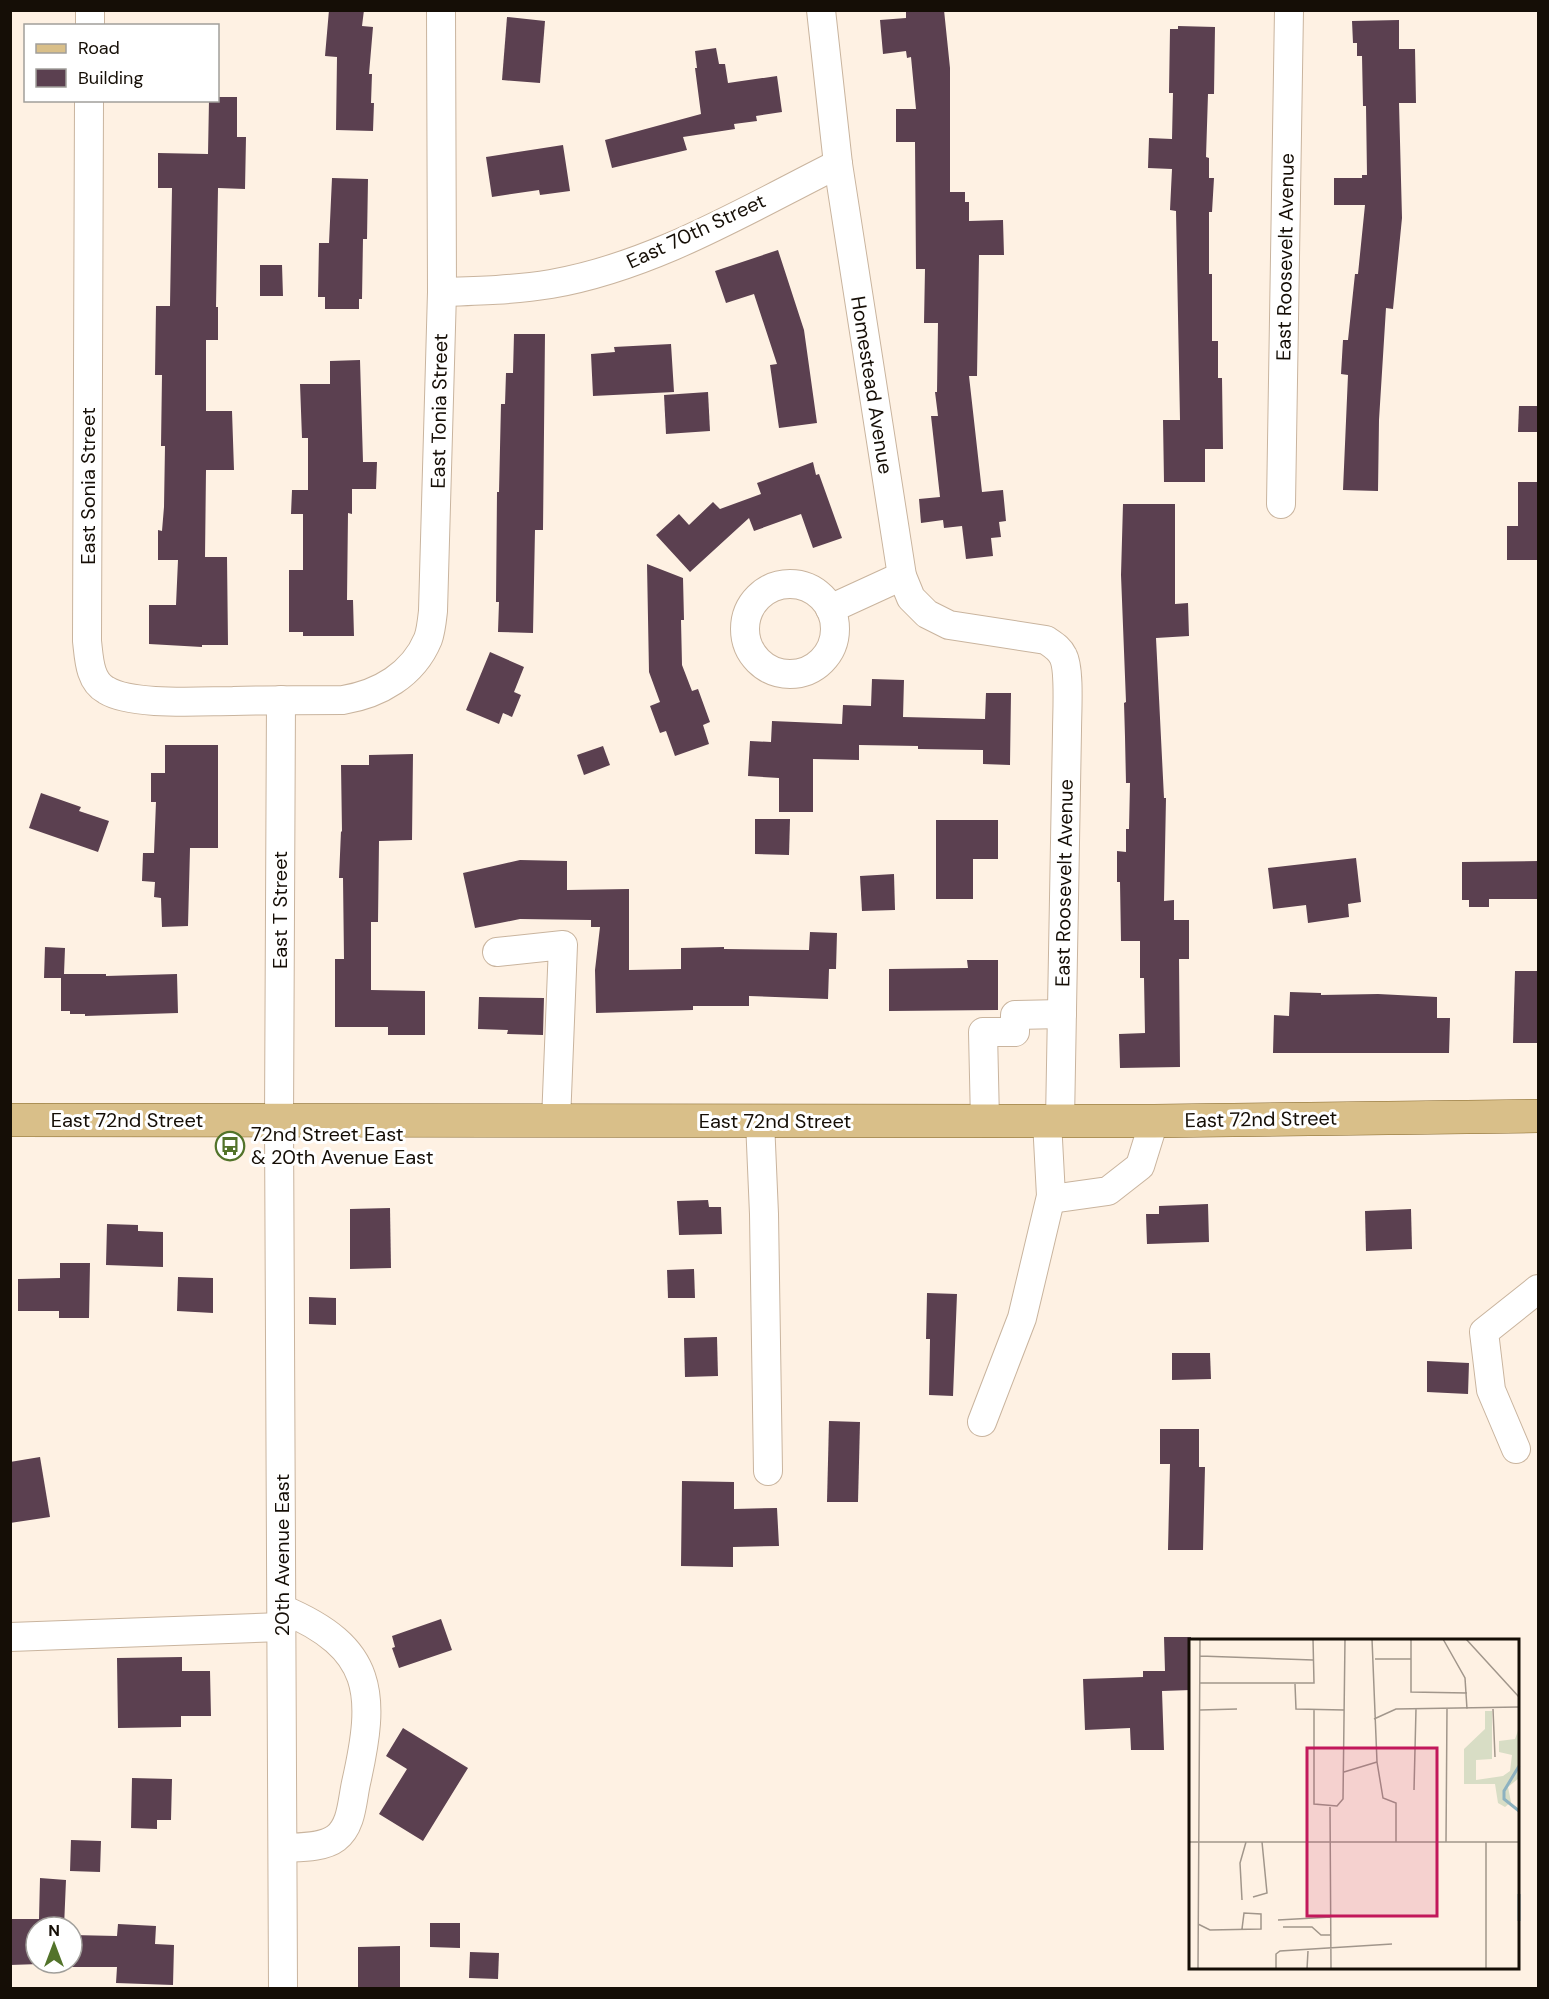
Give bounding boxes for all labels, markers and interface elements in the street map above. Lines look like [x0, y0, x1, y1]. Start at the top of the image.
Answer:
legend [24, 24, 219, 102]
text: Road [78, 36, 120, 60]
text: Building [78, 66, 143, 90]
street label: East Roosevelt Avenue [1270, 153, 1300, 361]
street label: East 70th Street [622, 187, 770, 275]
street label: Homestead Avenue [845, 294, 899, 476]
street label: East Tonia Street [425, 333, 453, 489]
street label: East Sonia Street [75, 407, 101, 565]
street label: East Roosevelt Avenue [1049, 779, 1079, 987]
street label: East T Street [267, 851, 293, 969]
street label: East 72nd Street [1184, 1105, 1338, 1133]
street label: East 72nd Street [51, 1107, 203, 1133]
street label: East 72nd Street [699, 1108, 851, 1134]
place label: 72nd Street East & 20th Avenue East [251, 1121, 434, 1170]
bus stop icon: 72nd Street East & 20th Avenue East [214, 1130, 246, 1162]
street label: 20th Avenue East [269, 1474, 295, 1636]
inset map [1189, 1639, 1519, 1969]
north arrow [24, 1915, 84, 1975]
text: N [48, 1920, 60, 1941]

